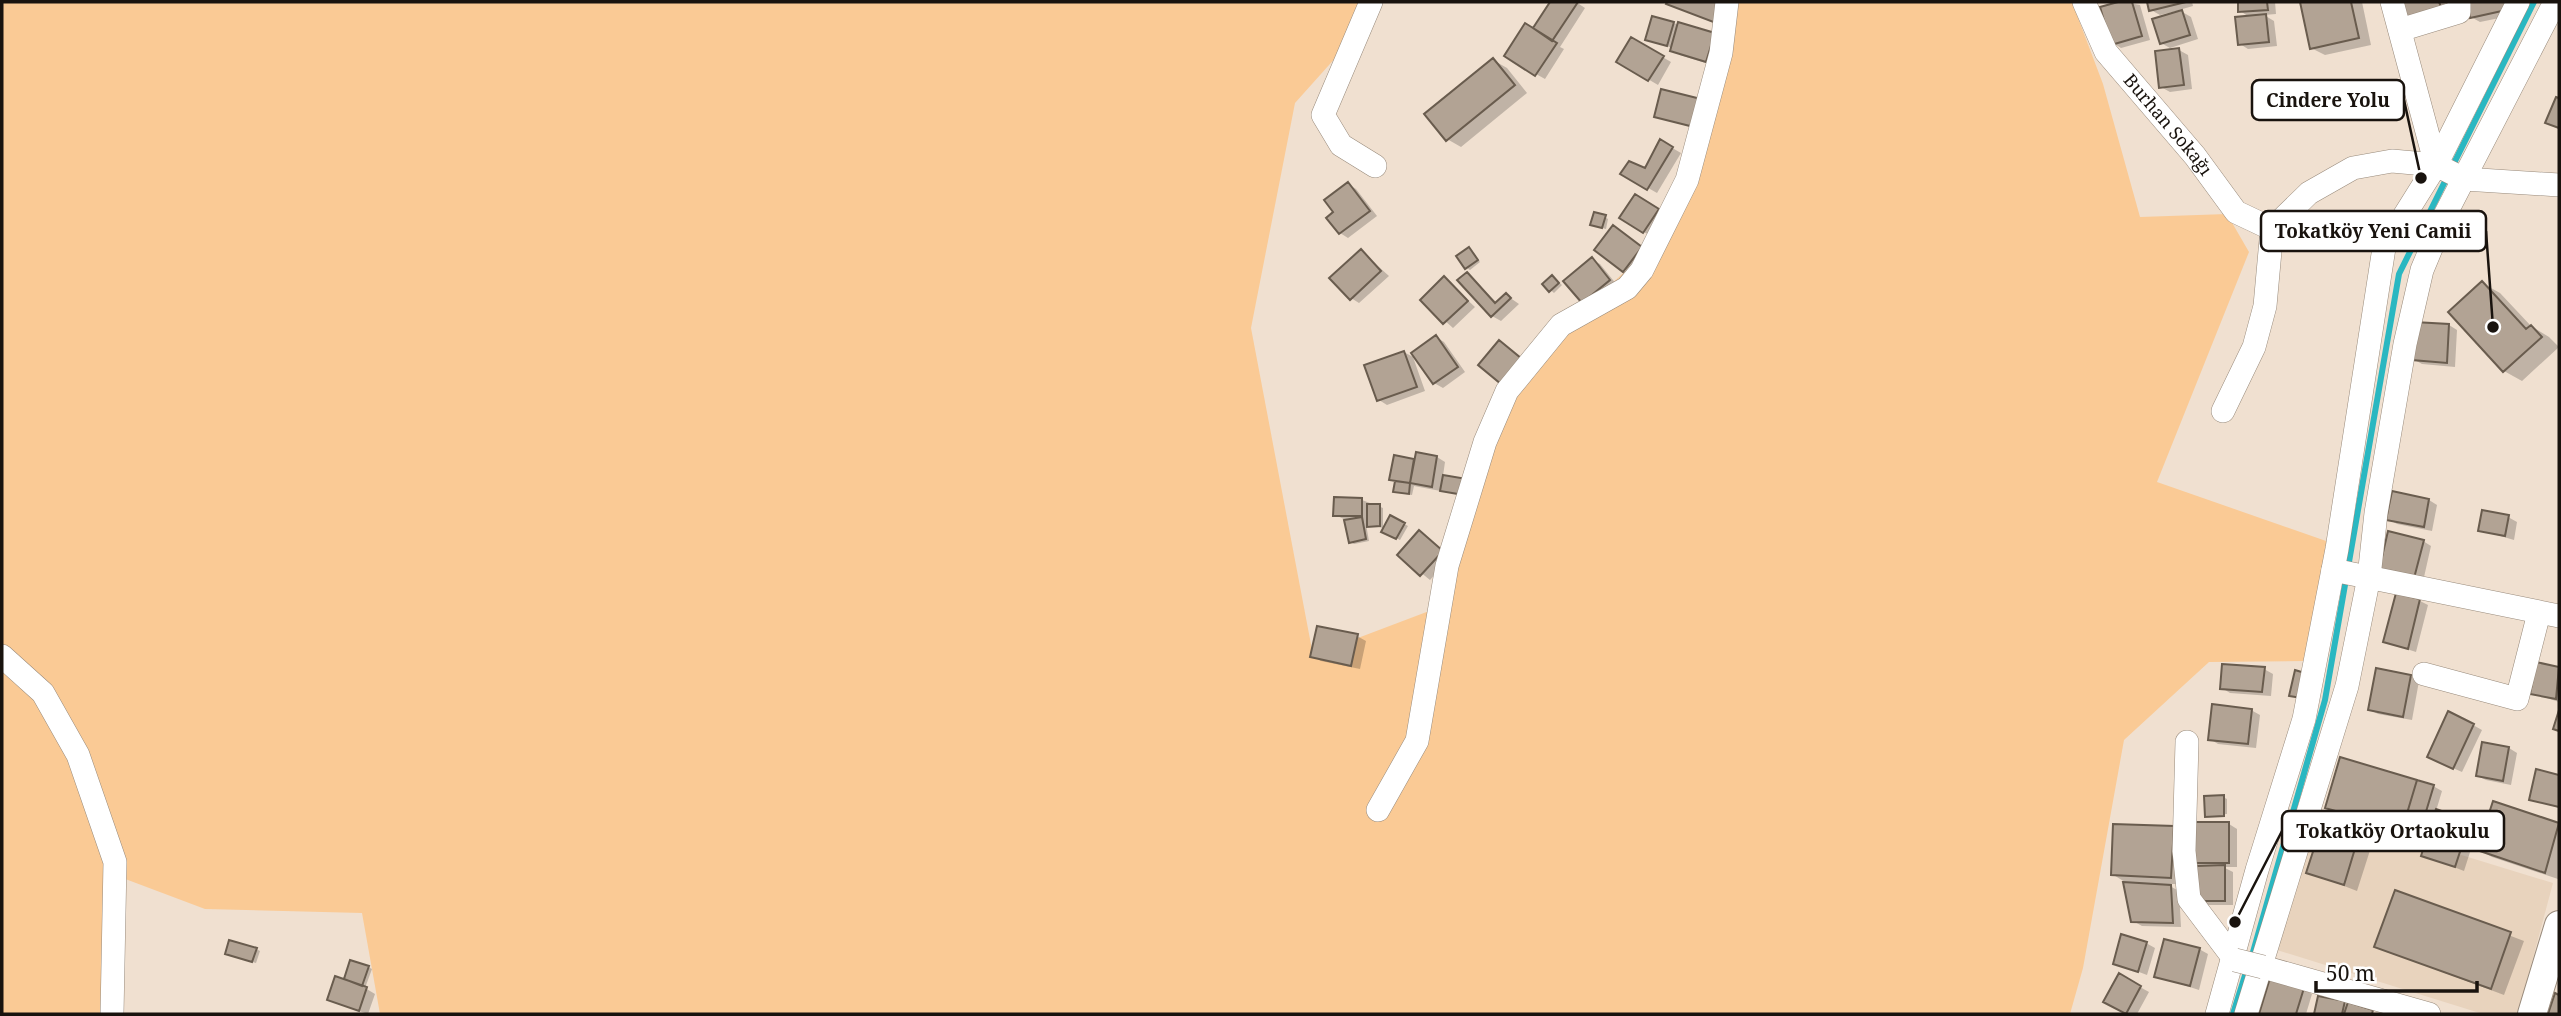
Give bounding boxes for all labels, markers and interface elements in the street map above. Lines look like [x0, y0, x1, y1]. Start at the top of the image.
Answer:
street label: Burhan Sokağı [2119, 68, 2218, 180]
callout: Cindere Yolu [2252, 80, 2404, 120]
text: Cindere Yolu [2266, 87, 2390, 113]
callout: Tokatköy Yeni Camii [2261, 211, 2486, 251]
text: Tokatköy Yeni Camii [2275, 218, 2472, 244]
callout: Tokatköy Ortaokulu [2282, 811, 2504, 851]
text: Tokatköy Ortaokulu [2296, 818, 2490, 844]
scale bar [2316, 950, 2477, 994]
text: 50 m [2326, 959, 2375, 987]

